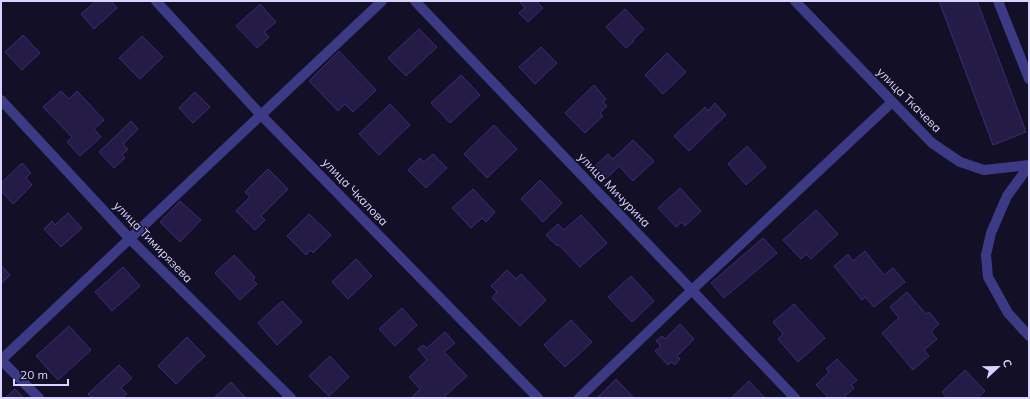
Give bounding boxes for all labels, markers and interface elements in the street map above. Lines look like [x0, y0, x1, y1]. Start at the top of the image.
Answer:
street label: улица Ткачева [874, 64, 945, 135]
street label: улица Мичурина [575, 149, 654, 230]
street label: улица Чкалова [319, 155, 391, 229]
street label: улица Тимирязева [111, 198, 196, 286]
north arrow [978, 347, 1018, 387]
text: С [999, 357, 1015, 370]
scale bar [14, 361, 68, 387]
text: 20 m [20, 367, 48, 382]

